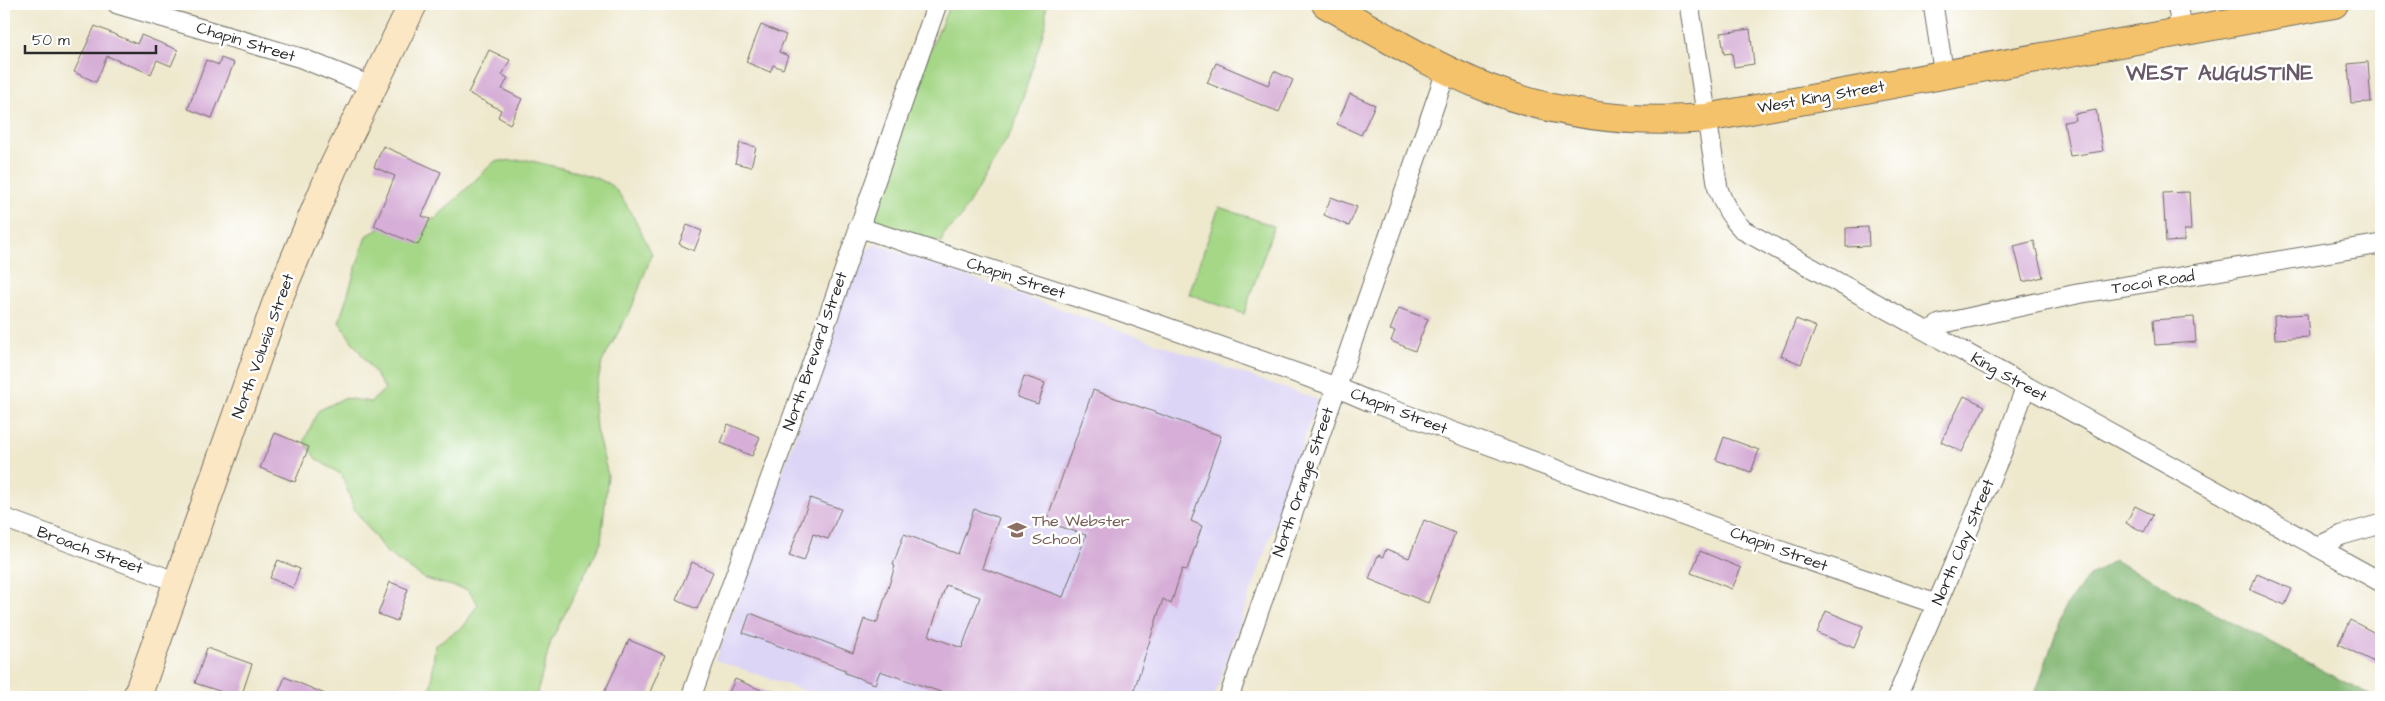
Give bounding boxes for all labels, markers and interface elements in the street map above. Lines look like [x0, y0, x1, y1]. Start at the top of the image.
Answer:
street label: Chapin Street [194, 16, 299, 68]
scale bar [25, 22, 156, 54]
text: 50 m [32, 30, 70, 51]
district label: WEST AUGUSTINE [2125, 59, 2314, 88]
street label: West King Street [1756, 75, 1887, 120]
street label: Chapin Street [964, 252, 1069, 304]
street label: Tocoi Road [2110, 265, 2196, 299]
street label: North Brevard Street [777, 268, 853, 433]
street label: North Volusia Street [227, 270, 300, 422]
street label: King Street [1966, 347, 2052, 408]
street label: Chapin Street [1347, 382, 1451, 440]
street label: North Orange Street [1267, 404, 1340, 560]
street label: North Clay Street [1926, 475, 2001, 609]
place label: The Webster School [1032, 510, 1130, 550]
school or university icon: The Webster School [1006, 519, 1028, 541]
street label: Broach Street [34, 521, 146, 580]
street label: Chapin Street [1727, 521, 1831, 577]

